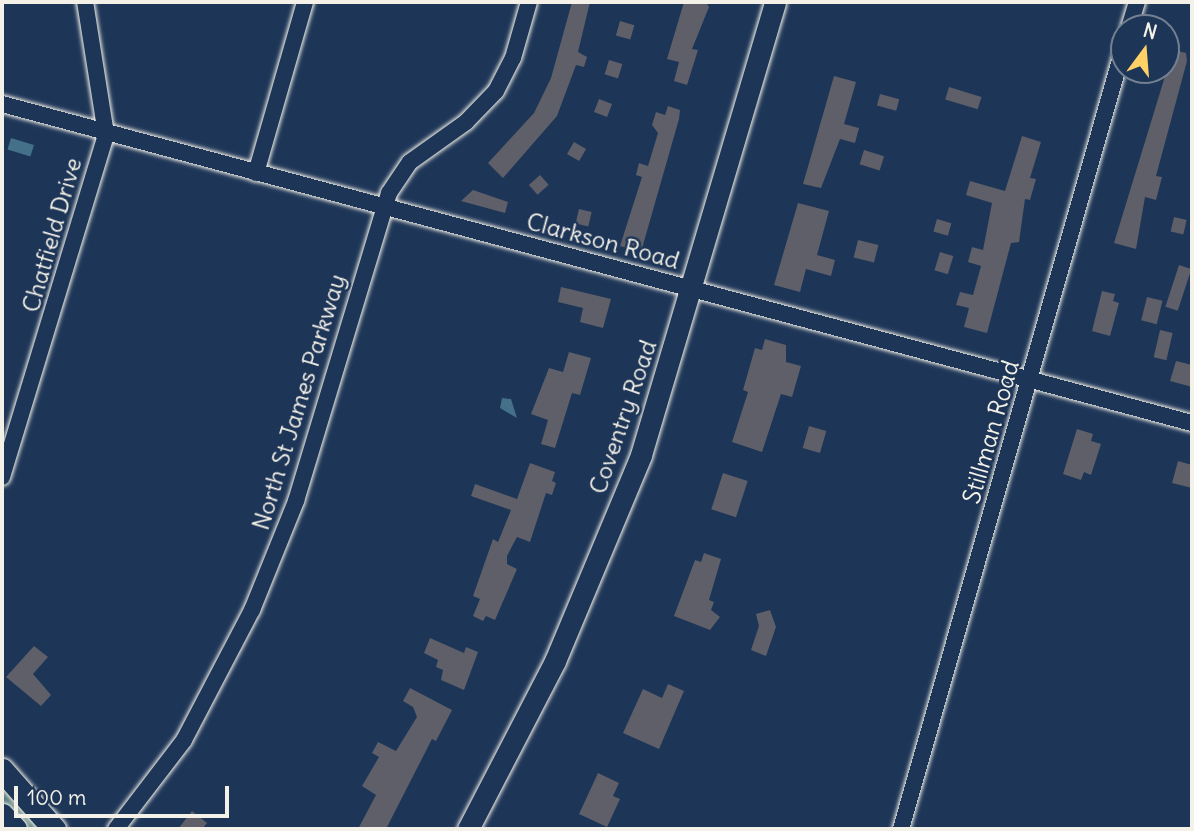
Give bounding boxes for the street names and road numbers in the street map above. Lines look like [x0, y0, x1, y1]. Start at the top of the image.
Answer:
street label: Chatfield Drive [16, 154, 88, 316]
street label: Clarkson Road [523, 207, 683, 275]
street label: North St James Parkway [246, 271, 352, 533]
street label: Coventry Road [583, 336, 663, 498]
street label: Stillman Road [957, 357, 1025, 507]

